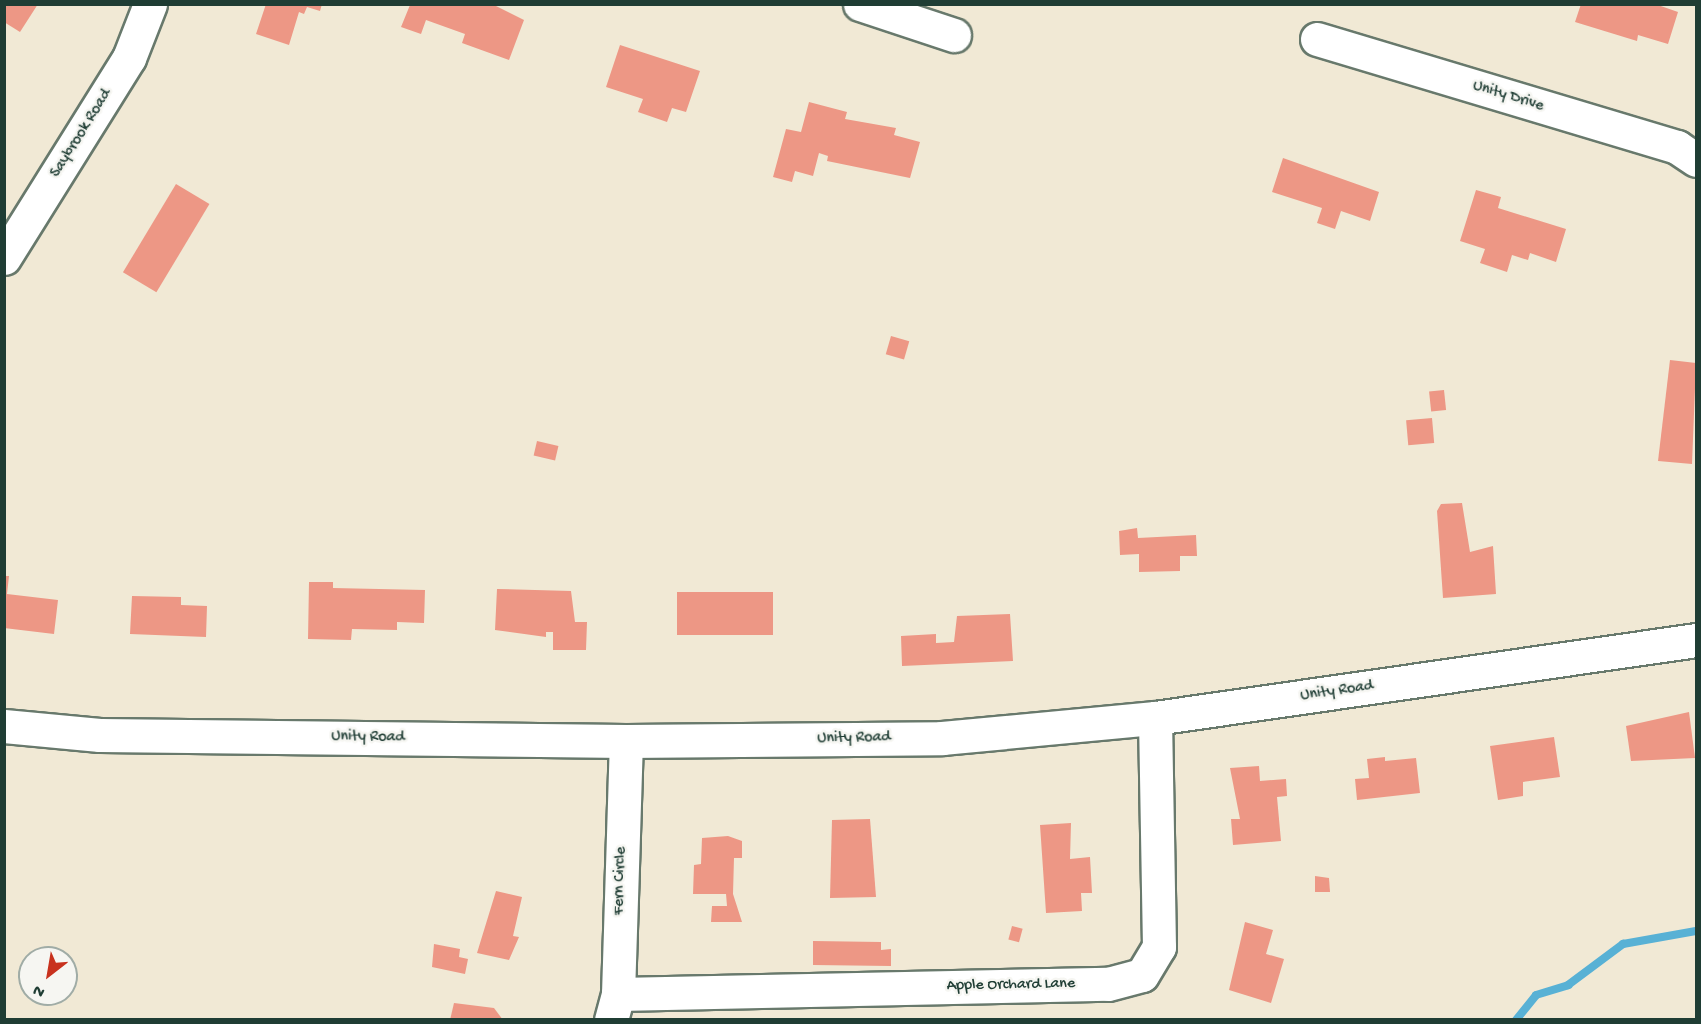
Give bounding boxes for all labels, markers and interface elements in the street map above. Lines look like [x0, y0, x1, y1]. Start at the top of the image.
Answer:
street label: Unity Drive [1470, 77, 1546, 117]
street label: Saybrook Road [47, 86, 117, 182]
street label: Unity Road [1299, 677, 1375, 707]
street label: Unity Road [331, 728, 405, 748]
street label: Unity Road [817, 729, 891, 749]
street label: Fern Circle [610, 846, 632, 916]
north arrow [18, 946, 78, 1006]
street label: Apple Orchard Lane [947, 975, 1075, 997]
text: N [30, 979, 49, 1001]

